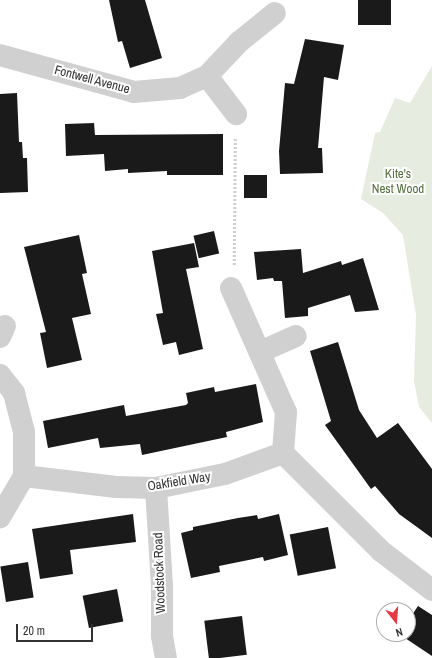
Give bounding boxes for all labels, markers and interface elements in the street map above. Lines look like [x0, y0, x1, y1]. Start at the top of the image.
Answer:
street label: Fontwell Avenue [52, 62, 132, 98]
park label: Kite's Nest Wood [372, 167, 424, 198]
street label: Oakfield Way [146, 469, 212, 495]
street label: Woodstock Road [151, 532, 169, 614]
north arrow [376, 602, 416, 642]
scale bar [18, 616, 95, 642]
text: 20 m [23, 623, 45, 639]
text: N [394, 625, 404, 640]

